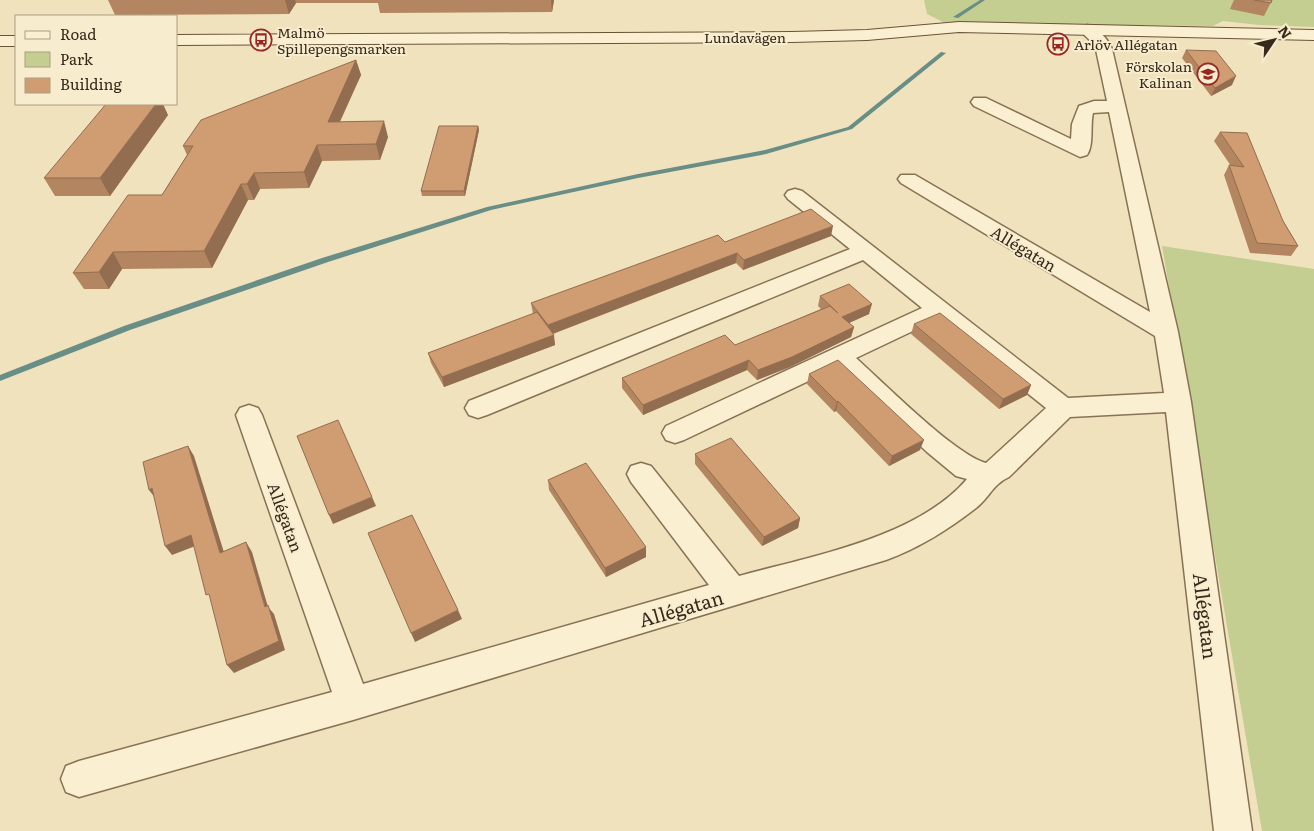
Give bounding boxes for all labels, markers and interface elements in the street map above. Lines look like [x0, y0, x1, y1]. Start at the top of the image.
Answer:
legend [15, 15, 178, 105]
north arrow [1249, 15, 1299, 65]
text: N [1274, 21, 1297, 43]
text: Road [60, 22, 96, 45]
place label: Malmö Spillepengsmarken [277, 22, 406, 58]
street label: Lundavägen [704, 27, 786, 47]
bus stop icon: Malmö Spillepengsmarken [249, 28, 273, 52]
bus stop icon: Arlöv Allégatan [1046, 32, 1070, 56]
place label: Arlöv Allégatan [1074, 34, 1178, 54]
text: Park [60, 47, 94, 70]
place label: Förskolan Kalinan [1125, 56, 1192, 92]
school or university icon: Förskolan Kalinan [1196, 62, 1220, 86]
text: Building [60, 72, 122, 95]
street label: Allégatan [987, 219, 1062, 277]
street label: Allégatan [262, 479, 310, 556]
street label: Allégatan [1187, 571, 1225, 661]
street label: Allégatan [636, 583, 726, 633]

